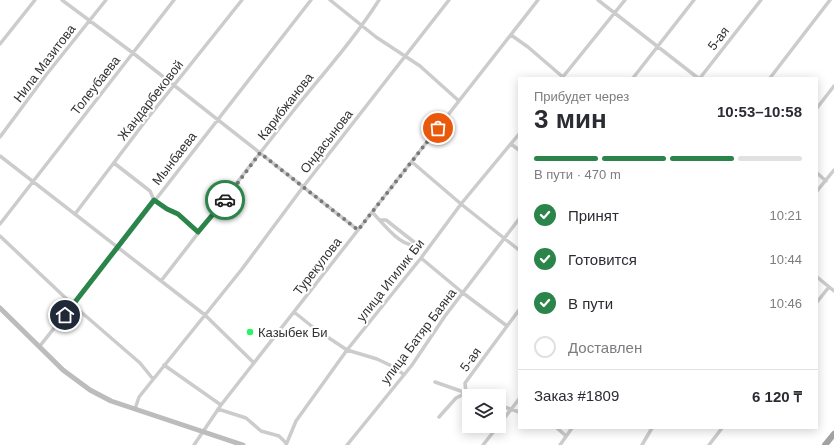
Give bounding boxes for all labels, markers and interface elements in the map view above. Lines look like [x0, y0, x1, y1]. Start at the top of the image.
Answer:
street label: Нила Мазитова [10, 21, 79, 105]
street label: 5-ая [705, 24, 732, 53]
street label: Толеубаева [68, 52, 124, 118]
street label: Жандарбековой [114, 57, 186, 143]
street label: Карибжанова [255, 69, 317, 143]
text: Прибудет через [534, 89, 629, 104]
text: 10:53–10:58 [717, 103, 802, 120]
text: 3 мин [534, 104, 607, 134]
street label: Ондасынова [297, 106, 356, 176]
pin [421, 111, 455, 145]
icon: bag [427, 117, 449, 139]
street label: Мынбаева [149, 128, 200, 188]
text: В пути · 470 m [534, 167, 621, 182]
courier [205, 180, 245, 220]
icon: car [214, 189, 236, 211]
icon: check [534, 204, 556, 226]
text: Принят [568, 207, 619, 224]
text: 10:21 [769, 208, 802, 223]
street label: Турекулова [290, 234, 345, 298]
street label: улица Игилик Би [354, 236, 427, 325]
icon: check [534, 248, 556, 270]
text: Готовится [568, 251, 637, 268]
text: 10:44 [769, 252, 802, 267]
street label: улица Батяр Баяна [378, 285, 460, 387]
icon: check [534, 292, 556, 314]
text: В пути [568, 295, 613, 312]
text: 10:46 [769, 296, 802, 311]
pin [48, 298, 82, 332]
icon: home [54, 304, 76, 326]
place label: Казыбек Би [258, 325, 328, 340]
marker: Казыбек Би [245, 327, 255, 337]
text: Доставлен [568, 339, 642, 356]
street label: 5-ая [457, 344, 484, 374]
text: Заказ #1809 [534, 387, 619, 404]
text: 6 120 ₸ [752, 388, 802, 405]
map controls [462, 389, 506, 433]
button: layers [462, 389, 506, 433]

